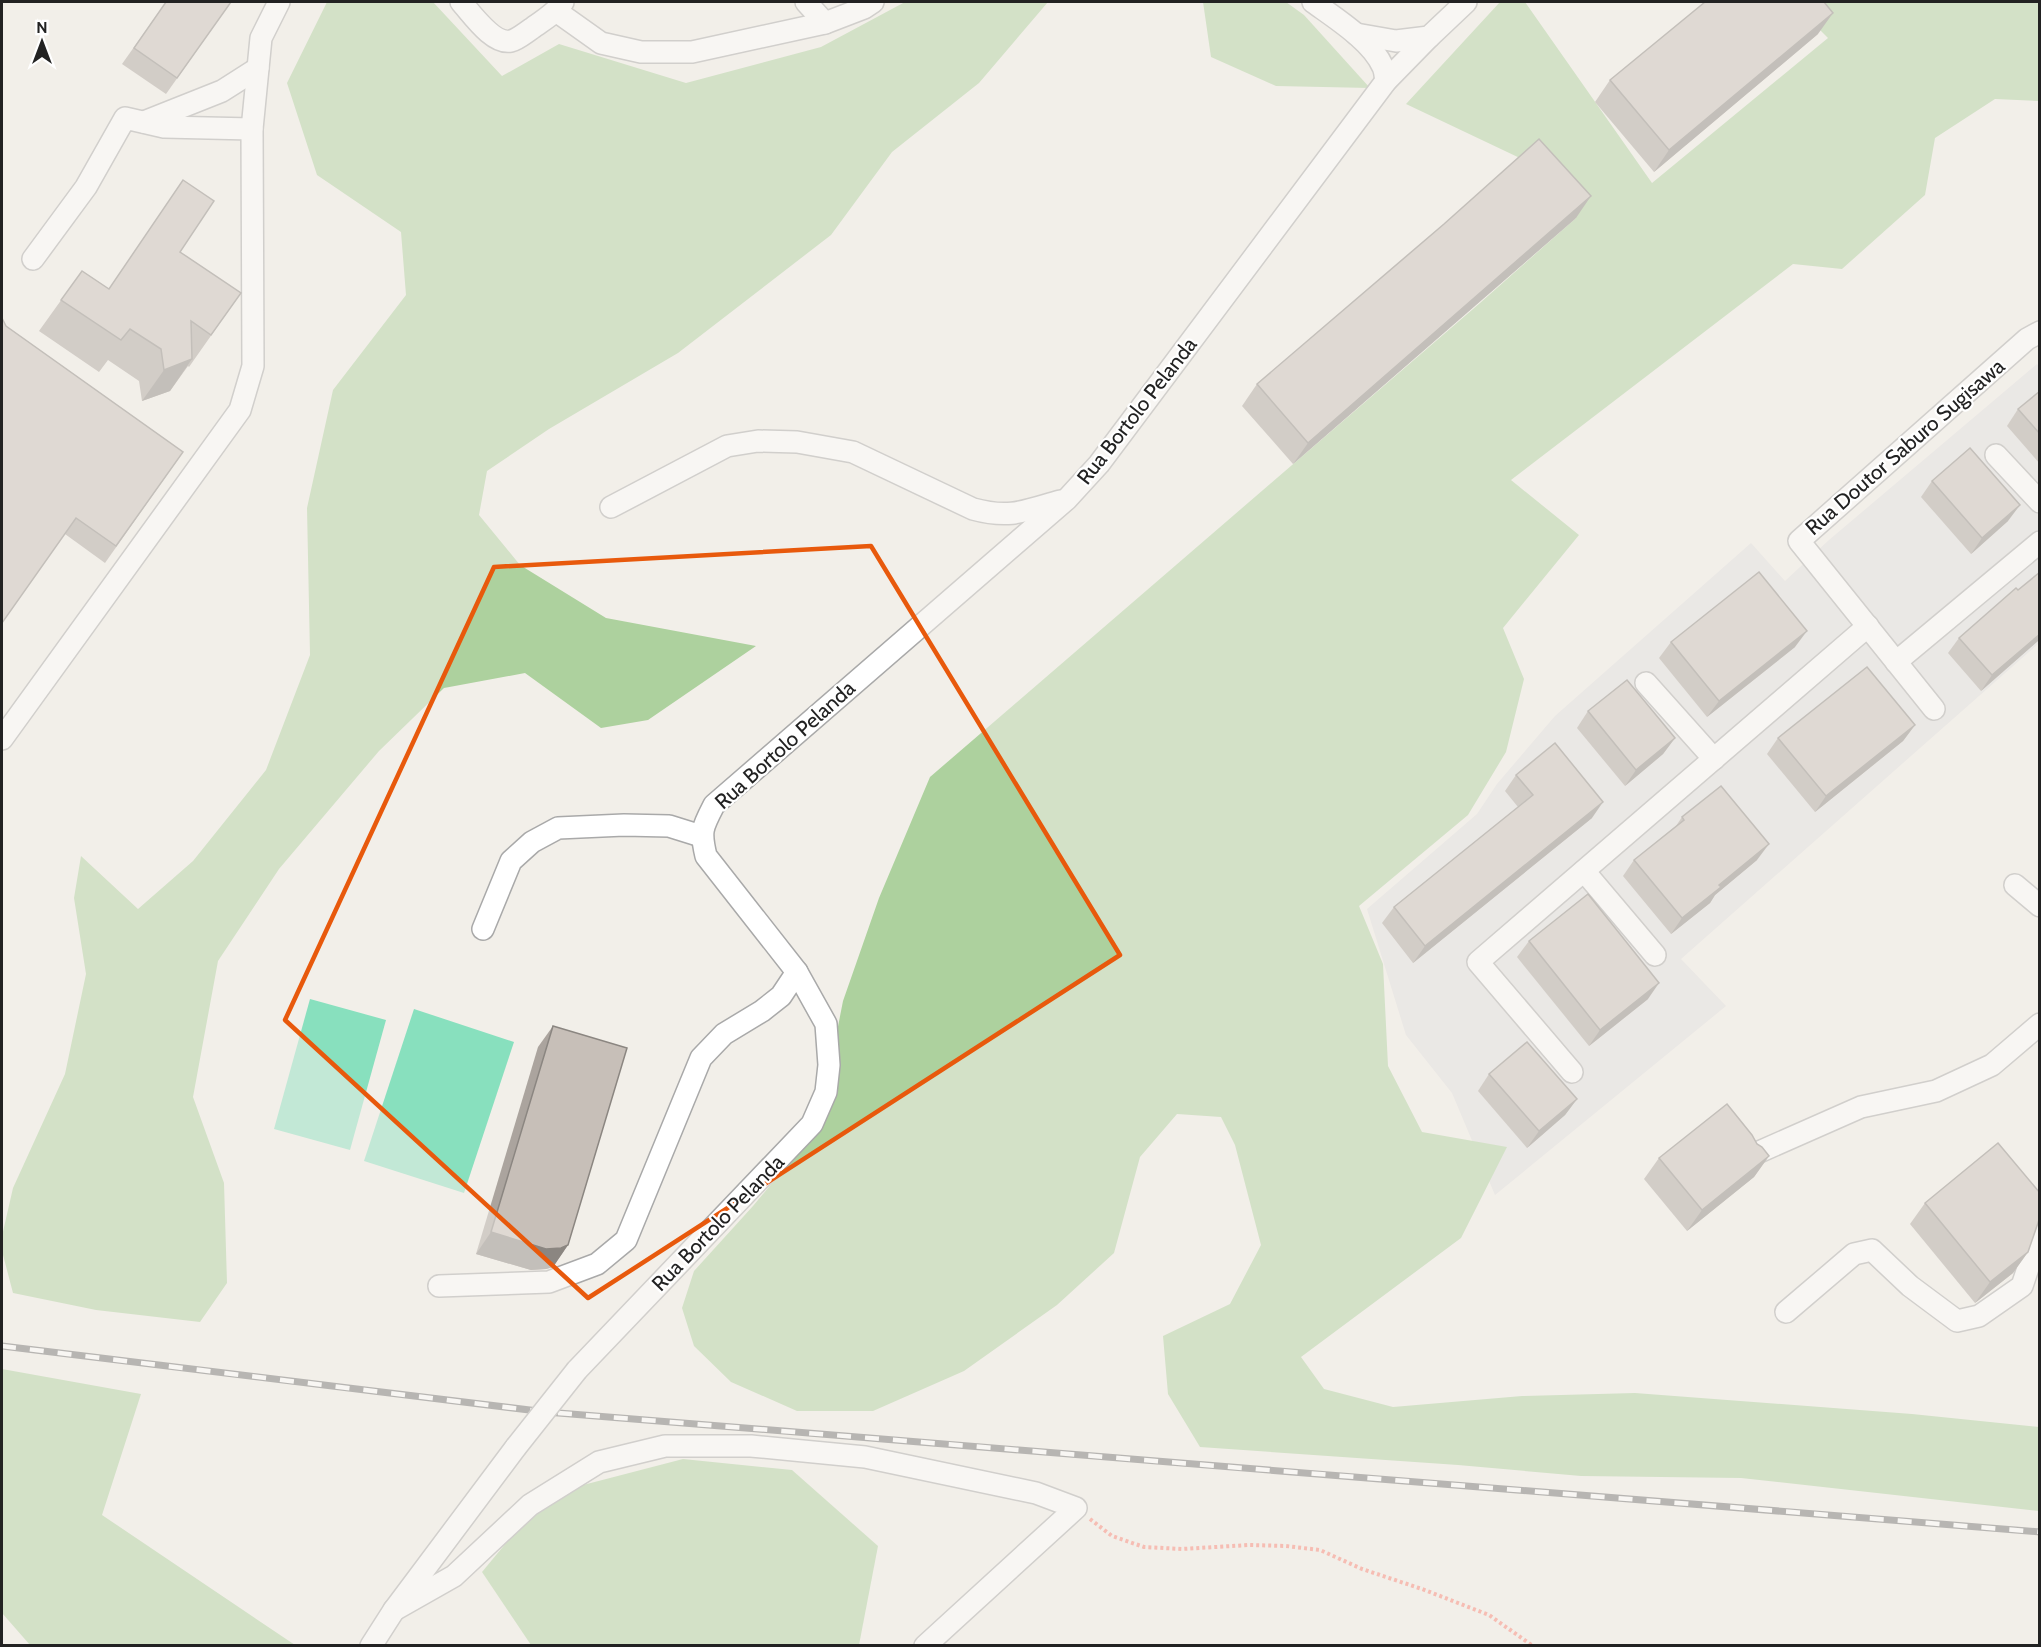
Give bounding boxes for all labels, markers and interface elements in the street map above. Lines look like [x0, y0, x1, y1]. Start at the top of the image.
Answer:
north arrow [12, 12, 72, 72]
text: N [36, 18, 48, 37]
street label: Rua Bortolo Pelanda [1071, 332, 1202, 489]
street label: Rua Doutor Saburo Sugisawa [1800, 353, 2009, 540]
street label: Rua Bortolo Pelanda [710, 675, 860, 814]
street label: Rua Bortolo Pelanda [646, 1149, 789, 1296]

